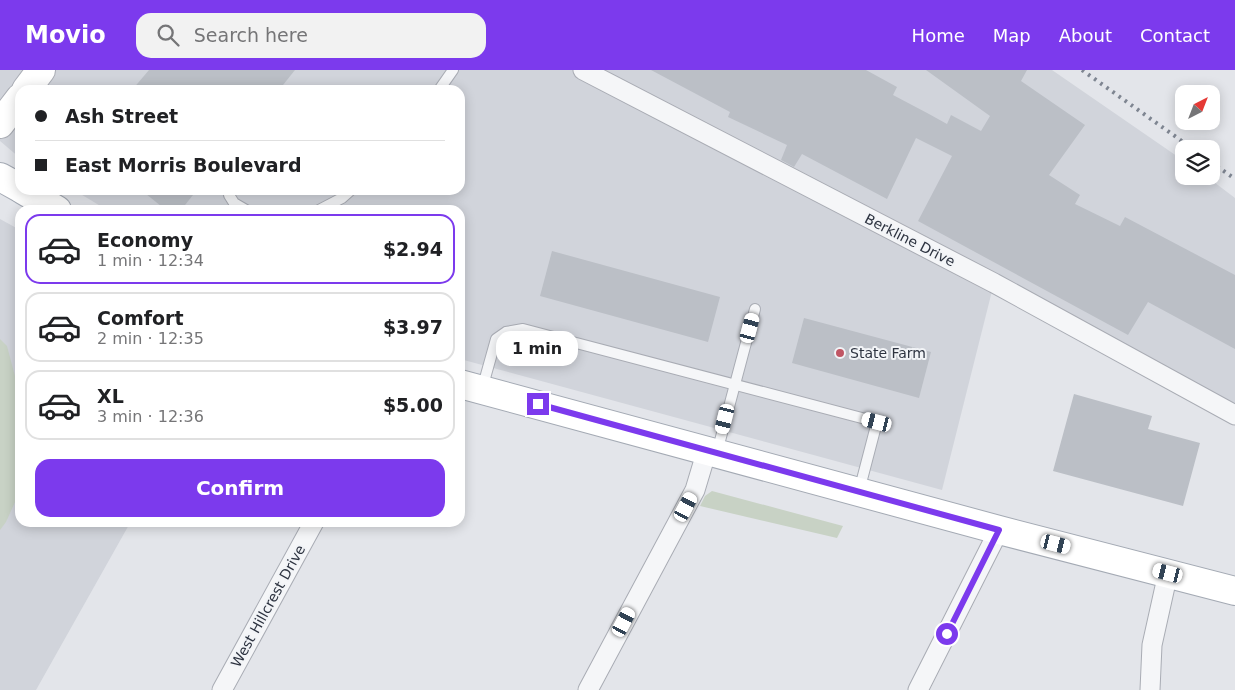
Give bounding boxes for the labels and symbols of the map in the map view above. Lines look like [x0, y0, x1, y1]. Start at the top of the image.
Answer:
north arrow [1175, 85, 1220, 130]
street label: Berkline Drive [862, 210, 958, 270]
car [738, 312, 761, 344]
callout: 1 min [497, 332, 579, 366]
place label: State Farm [850, 345, 926, 361]
marker: State Farm [834, 347, 846, 359]
route end [527, 393, 549, 415]
car [714, 403, 735, 435]
car [860, 411, 893, 433]
car [672, 490, 699, 524]
car [1039, 533, 1072, 555]
street label: West Hillcrest Drive [228, 542, 308, 670]
car [1151, 562, 1184, 584]
car [610, 605, 637, 639]
route start [936, 623, 958, 645]

